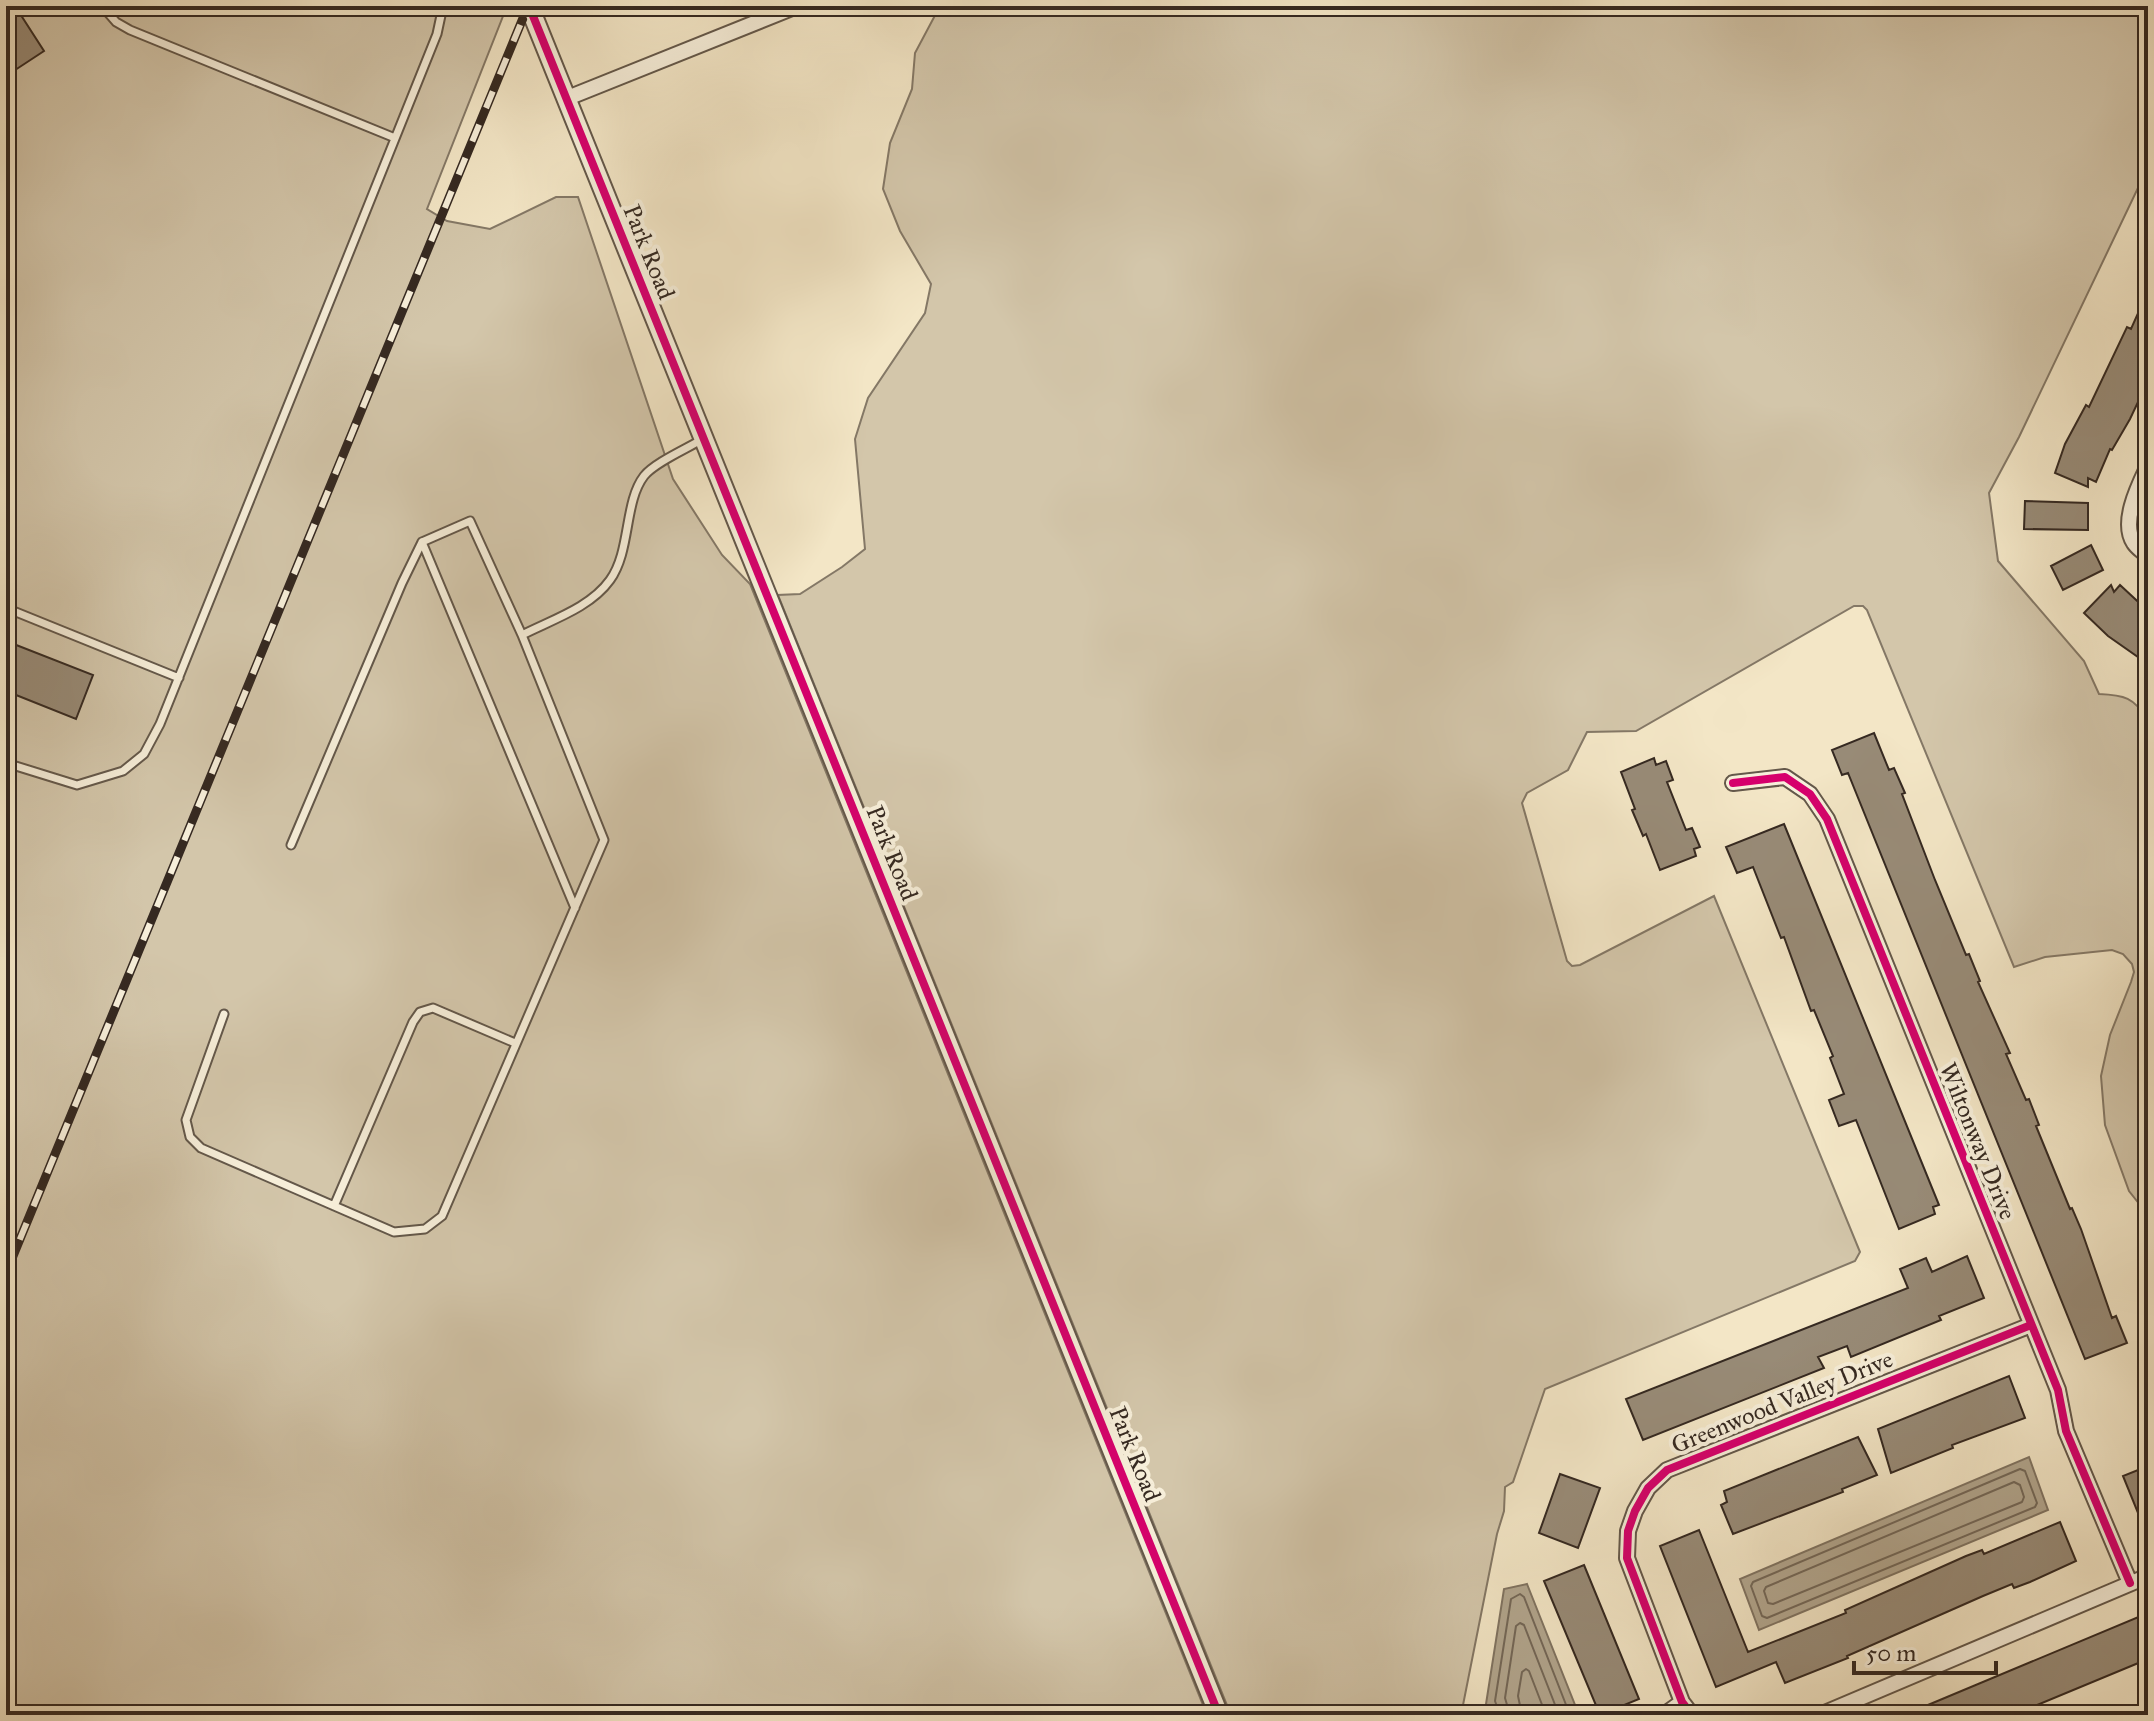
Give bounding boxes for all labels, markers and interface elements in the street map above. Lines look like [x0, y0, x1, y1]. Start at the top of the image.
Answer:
street label: Park Road [616, 200, 682, 304]
street label: Park Road [859, 801, 925, 905]
street label: Wiltonway Drive [1933, 1058, 2023, 1224]
street label: Greenwood Valley Drive [1667, 1344, 1897, 1460]
street label: Park Road [1102, 1402, 1168, 1506]
scale bar [1854, 1625, 1996, 1675]
text: 50 m [1866, 1638, 1916, 1668]

